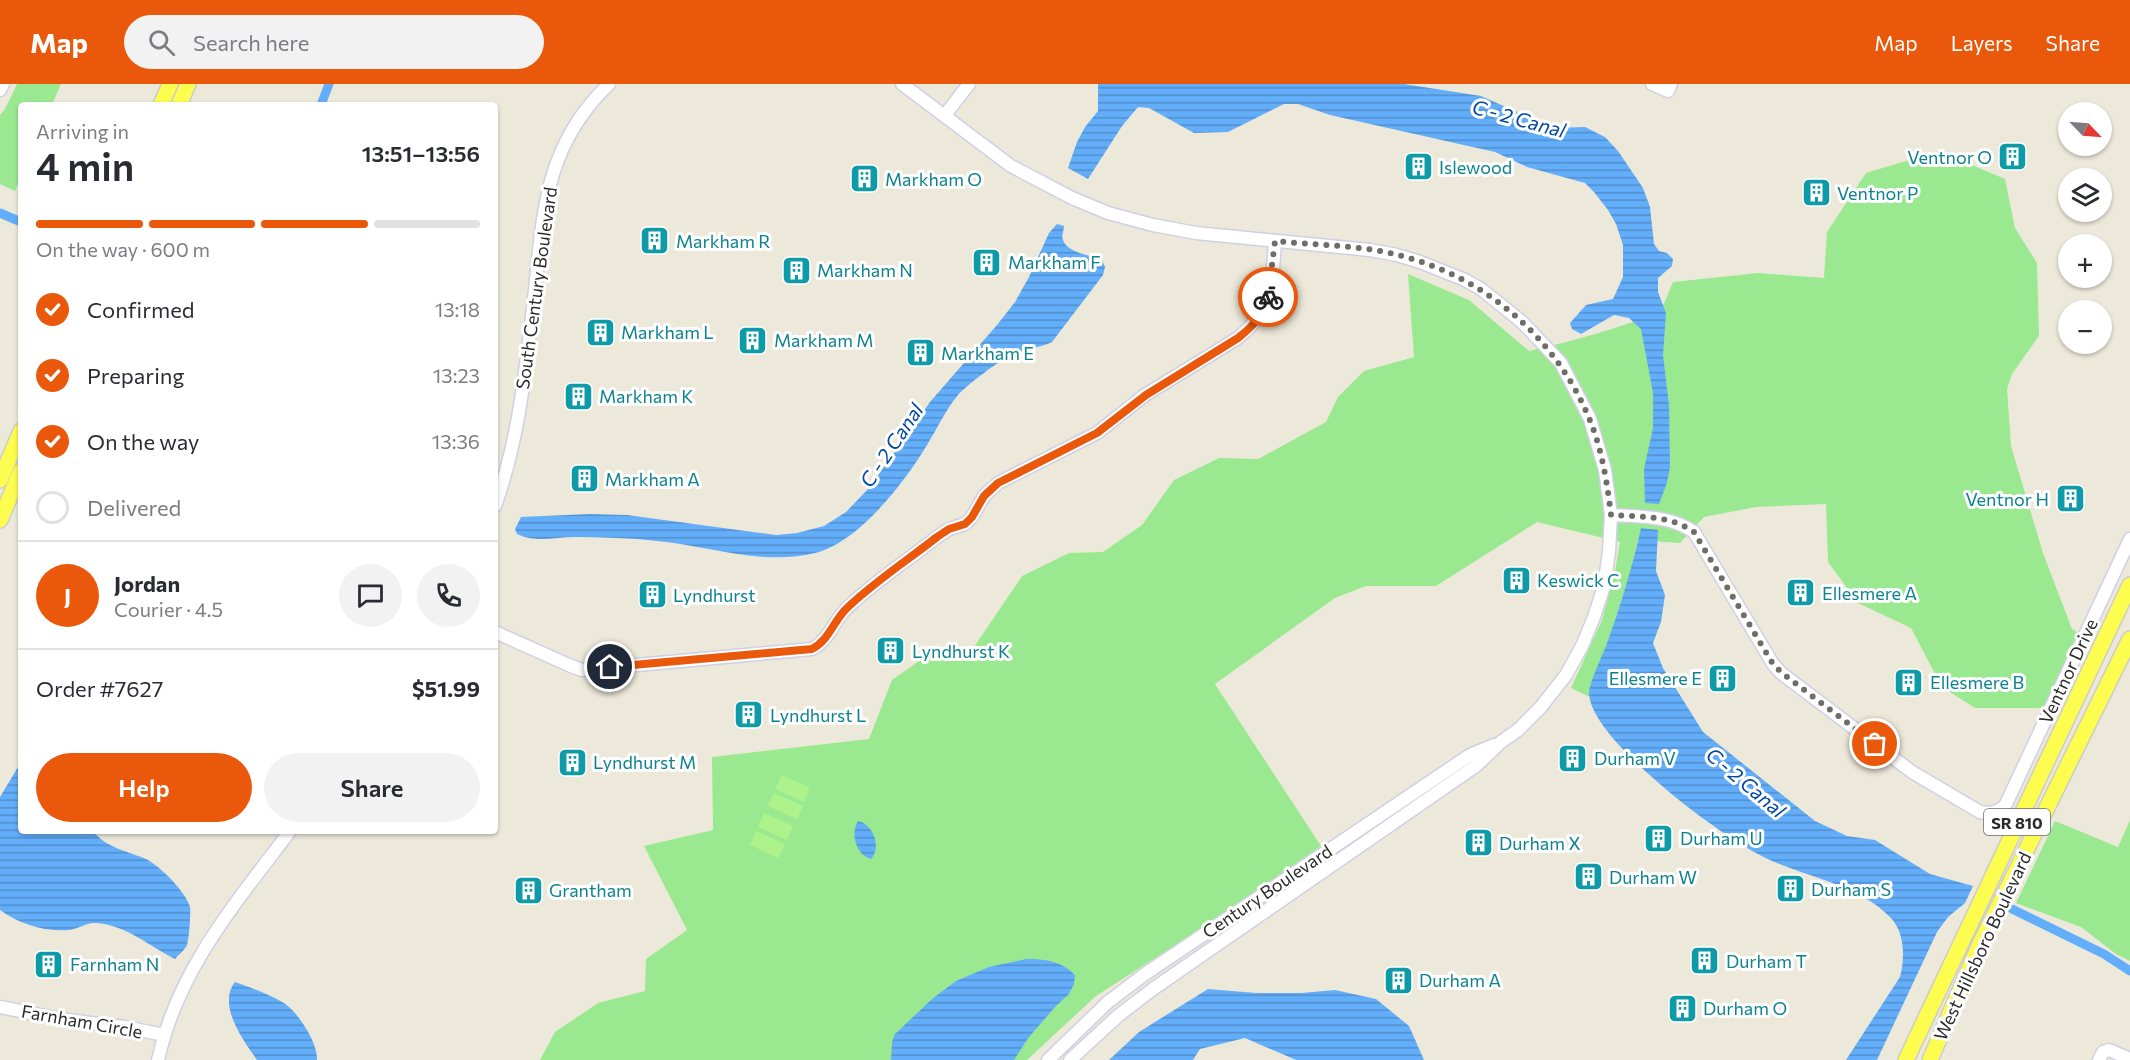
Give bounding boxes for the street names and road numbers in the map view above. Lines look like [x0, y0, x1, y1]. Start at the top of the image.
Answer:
street label: South Century Boulevard [511, 185, 561, 391]
street label: Ventnor Drive [2034, 615, 2102, 727]
road number: SR 810 [1984, 809, 2050, 835]
street label: Century Boulevard [1198, 840, 1336, 942]
street label: West Hillsboro Boulevard [1929, 848, 2035, 1044]
street label: Farnham Circle [20, 1000, 144, 1042]

